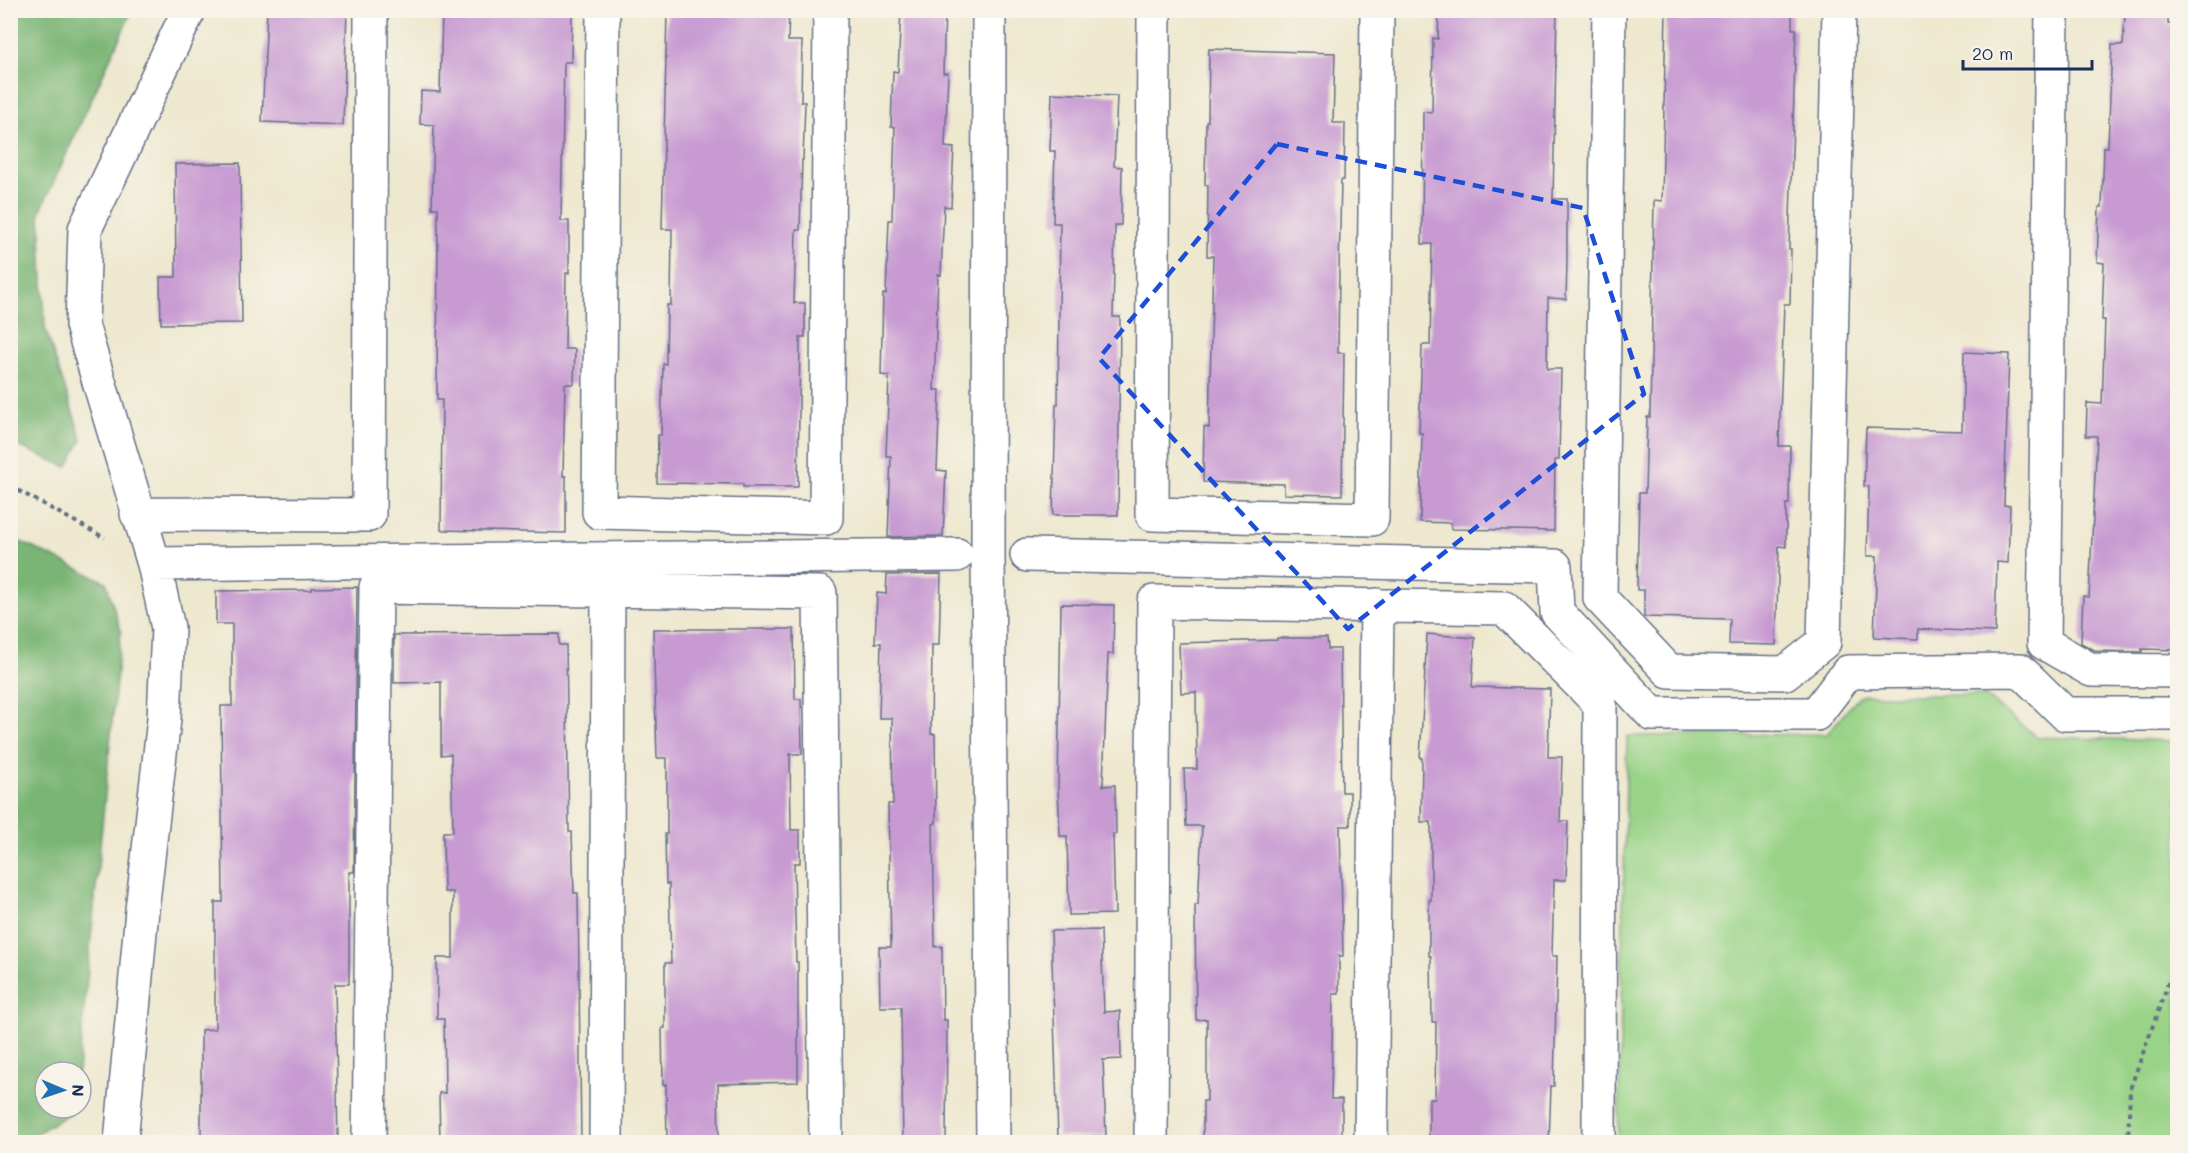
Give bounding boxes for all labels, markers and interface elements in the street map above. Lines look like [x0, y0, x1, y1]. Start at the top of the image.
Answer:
scale bar [1963, 33, 2092, 71]
text: 20 m [1972, 41, 2013, 65]
north arrow [33, 1060, 93, 1120]
text: N [68, 1084, 89, 1097]

